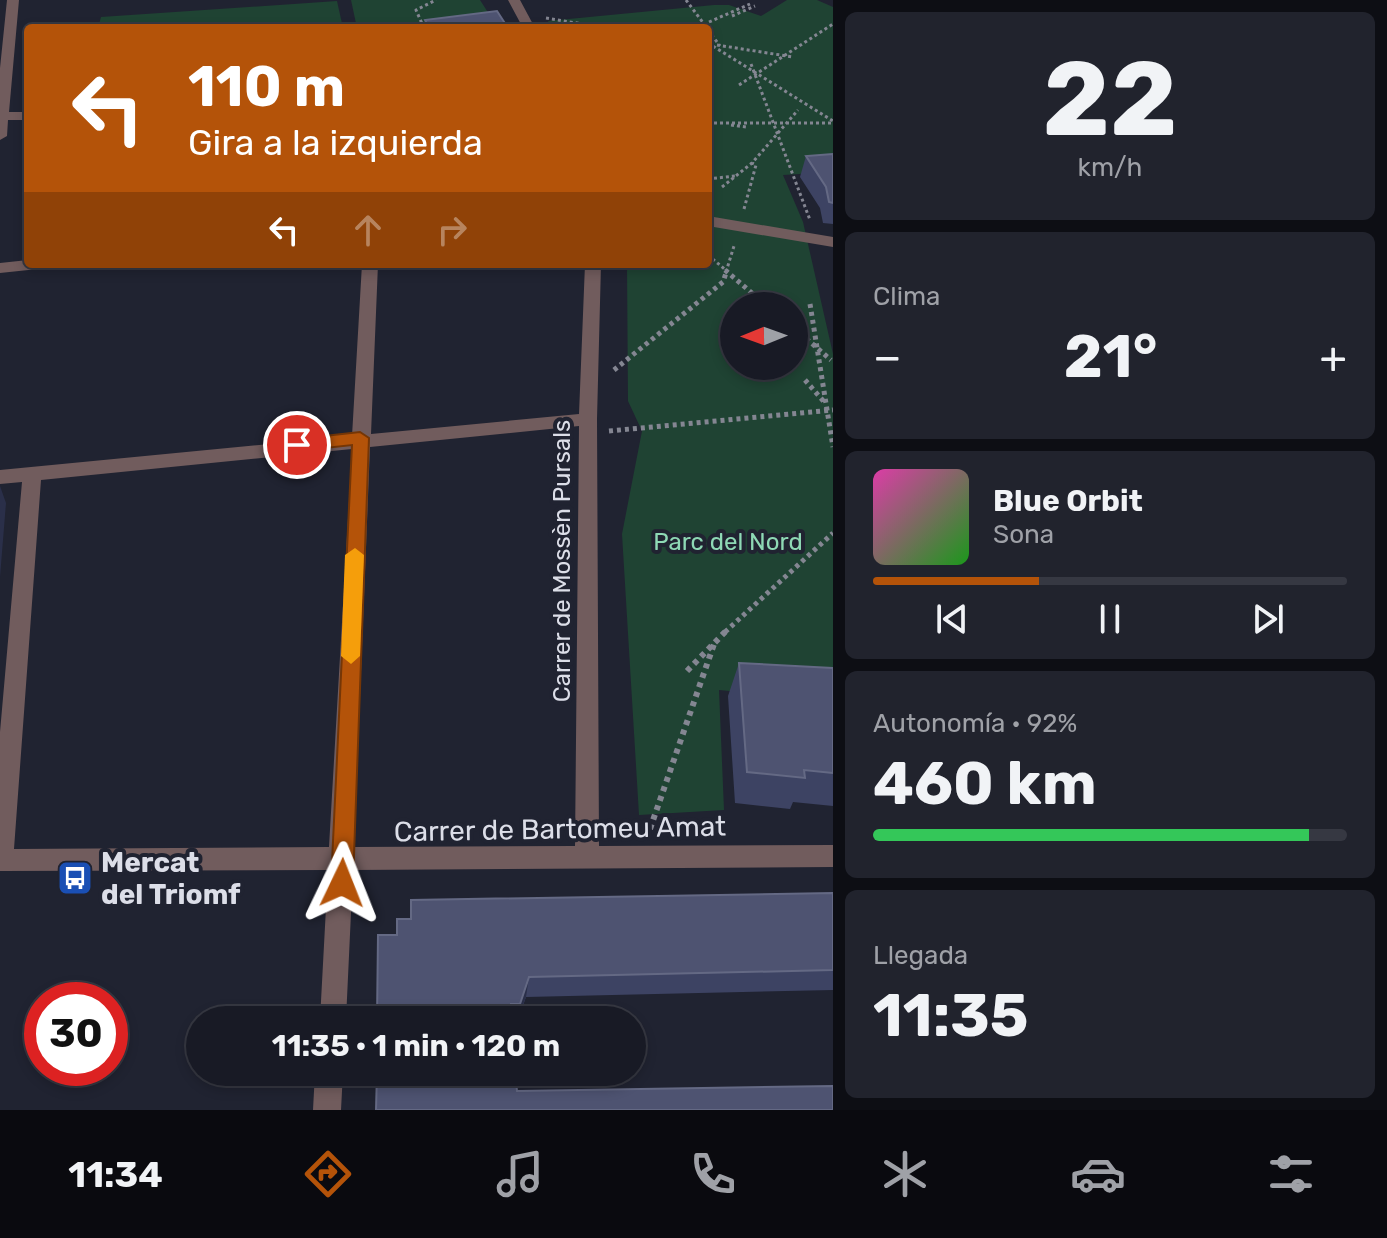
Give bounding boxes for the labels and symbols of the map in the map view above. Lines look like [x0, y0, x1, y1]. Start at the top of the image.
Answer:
north arrow [720, 292, 808, 380]
pin [263, 411, 331, 479]
street label: Carrer de Mossèn Pursals [548, 420, 576, 702]
park label: Parc del Nord [653, 528, 803, 556]
street label: Carrer de Bartomeu Amat [394, 810, 726, 848]
position arrow [300, 841, 384, 925]
place label: Mercat del Triomf [101, 846, 241, 911]
bus stop icon: Mercat del Triomf [56, 859, 94, 897]
speed limit sign: 30 [24, 982, 128, 1086]

